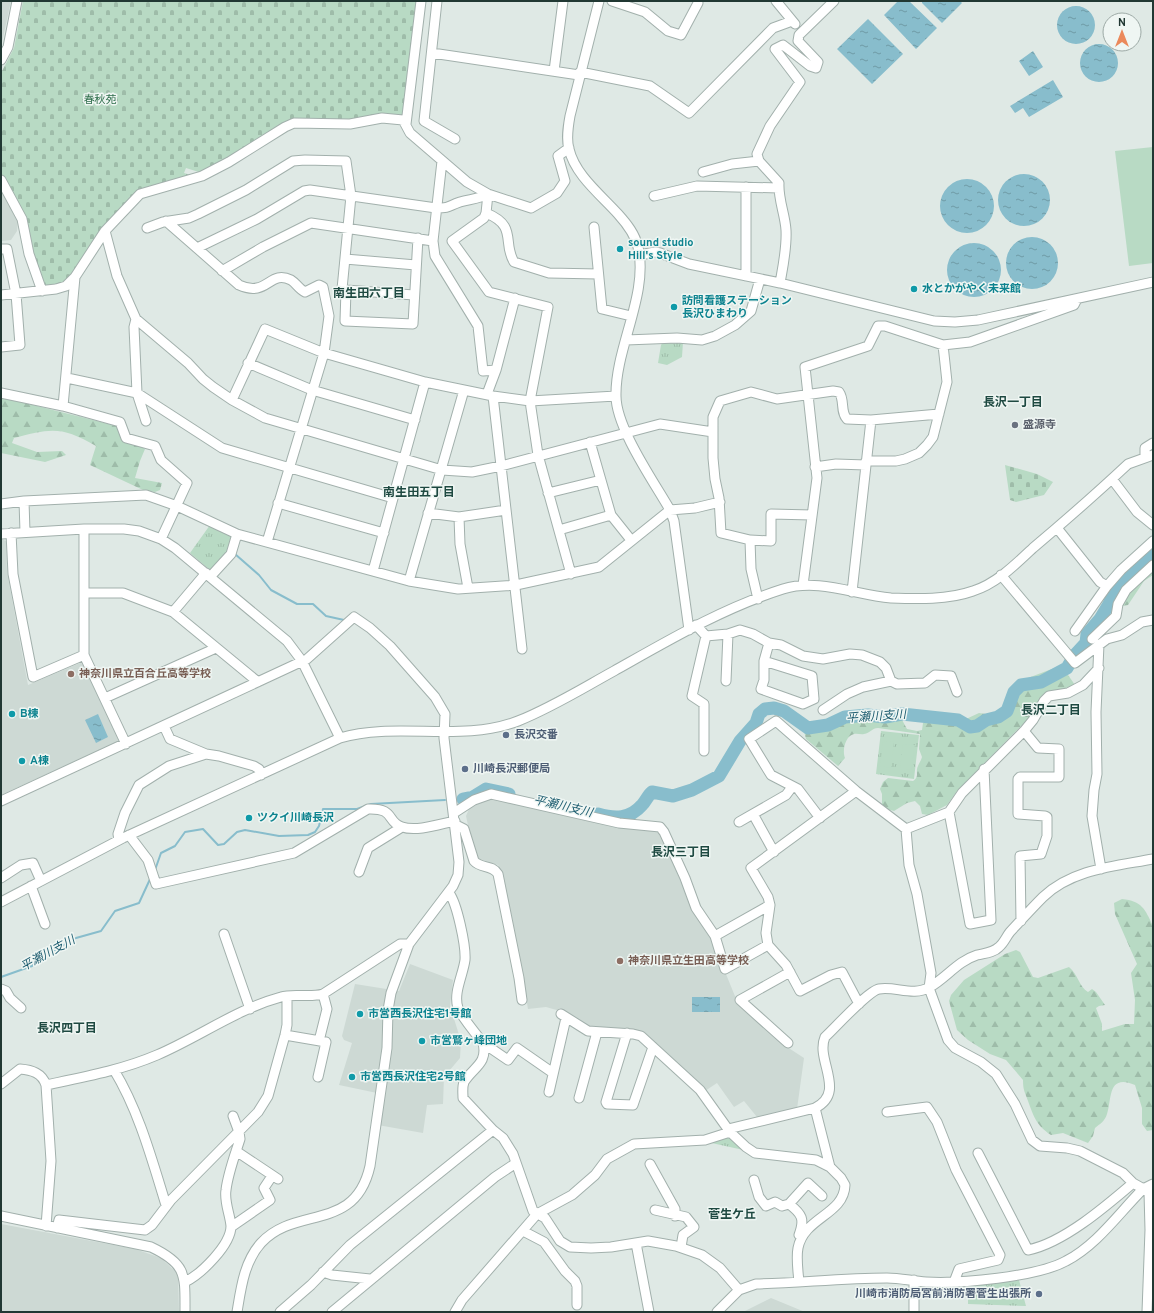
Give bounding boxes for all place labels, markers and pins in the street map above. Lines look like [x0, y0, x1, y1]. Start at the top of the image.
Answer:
place label: sound studio Hill's Style [628, 236, 694, 263]
marker: sound studio Hill's Style [615, 244, 625, 254]
place label: 水とかがやく未来館 [922, 282, 1021, 296]
marker: 水とかがやく未来館 [909, 284, 919, 294]
place label: 訪問看護ステーション 長沢ひまわり [682, 294, 792, 321]
marker: 訪問看護ステーション 長沢ひまわり [669, 302, 679, 312]
place label: 盛源寺 [1023, 418, 1056, 432]
marker: 盛源寺 [1010, 420, 1020, 430]
place label: 神奈川県立百合丘高等学校 [79, 667, 211, 681]
marker: 神奈川県立百合丘高等学校 [66, 669, 76, 679]
place label: B棟 [20, 707, 39, 721]
marker: B棟 [7, 709, 17, 719]
place label: 長沢交番 [514, 728, 558, 742]
marker: 長沢交番 [501, 730, 511, 740]
place label: A棟 [30, 754, 49, 768]
marker: A棟 [17, 756, 27, 766]
place label: 川崎長沢郵便局 [473, 762, 550, 776]
marker: 川崎長沢郵便局 [460, 764, 470, 774]
place label: ツクイ川崎長沢 [257, 811, 334, 825]
marker: ツクイ川崎長沢 [244, 813, 254, 823]
place label: 神奈川県立生田高等学校 [628, 954, 749, 968]
marker: 神奈川県立生田高等学校 [615, 956, 625, 966]
place label: 市営西長沢住宅1号館 [368, 1007, 471, 1021]
marker: 市営西長沢住宅1号館 [355, 1009, 365, 1019]
place label: 市営鷲ヶ峰団地 [430, 1034, 507, 1048]
marker: 市営鷲ヶ峰団地 [417, 1036, 427, 1046]
place label: 市営西長沢住宅2号館 [360, 1070, 466, 1084]
marker: 市営西長沢住宅2号館 [347, 1072, 357, 1082]
place label: 川崎市消防局宮前消防署菅生出張所 [855, 1287, 1031, 1301]
marker: 川崎市消防局宮前消防署菅生出張所 [1034, 1289, 1044, 1299]

